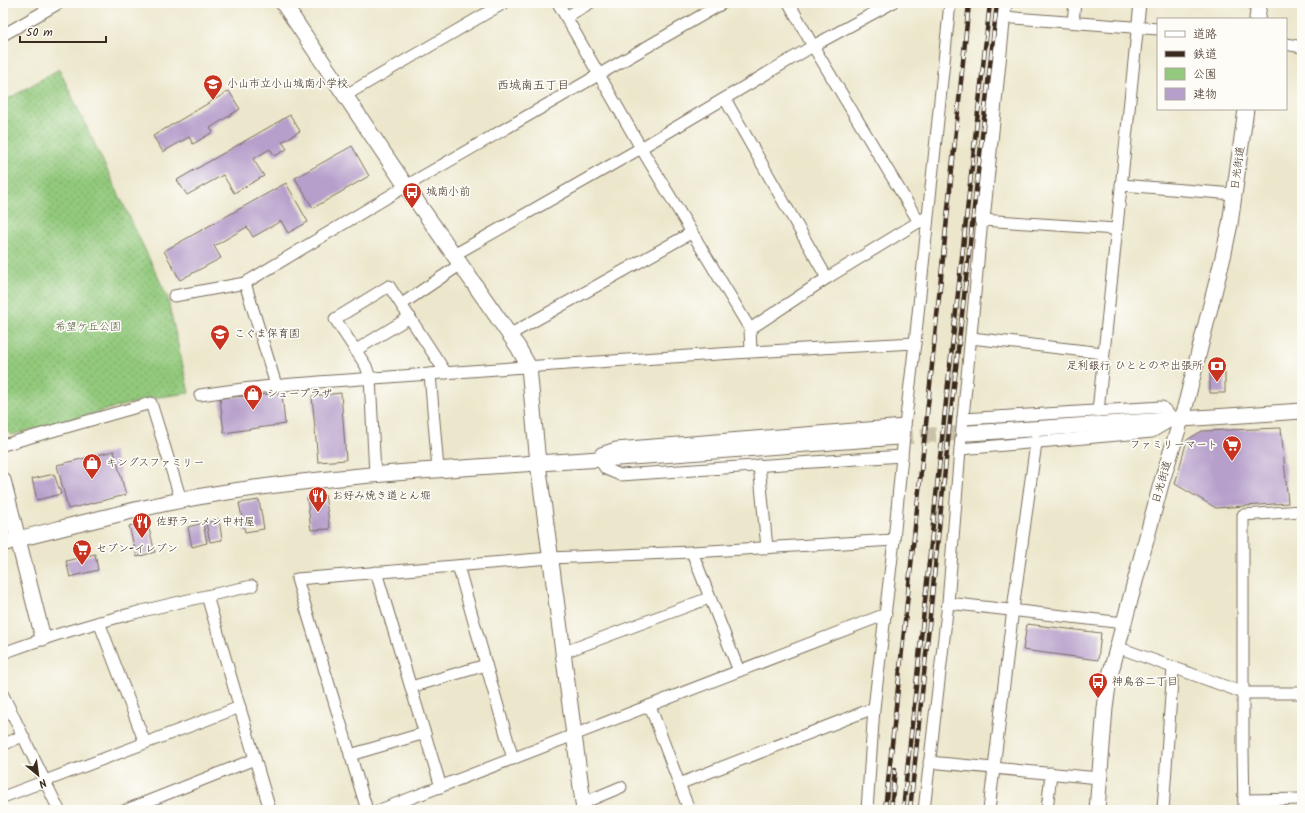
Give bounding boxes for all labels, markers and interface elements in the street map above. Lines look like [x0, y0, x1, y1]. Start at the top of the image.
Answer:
scale bar [20, 18, 106, 44]
legend [1157, 18, 1287, 110]
text: 50 m [26, 23, 53, 42]
text: 道路 [1193, 25, 1217, 44]
text: 鉄道 [1193, 45, 1217, 64]
text: 公園 [1193, 65, 1217, 84]
school or university icon: 小山市立小山城南小学校 [202, 73, 224, 101]
place label: 小山市立小山城南小学校 [227, 75, 348, 93]
district label: 西城南五丁目 [497, 76, 569, 95]
text: 建物 [1193, 85, 1217, 104]
street label: 日光街道 [1226, 145, 1250, 191]
bus stop icon: 城南小前 [401, 181, 423, 209]
place label: 城南小前 [426, 183, 470, 201]
park label: 希望ケ丘公園 [55, 318, 121, 336]
school or university icon: こぐま保育園 [209, 323, 231, 351]
place label: こぐま保育園 [234, 325, 300, 343]
bank icon: 足利銀行 ひととのや出張所 [1206, 355, 1228, 383]
place label: 足利銀行 ひととのや出張所 [1067, 357, 1203, 375]
shop icon: シュープラザ [242, 383, 264, 411]
place label: シュープラザ [267, 385, 332, 403]
supermarket icon: ファミリーマート [1221, 434, 1243, 462]
place label: ファミリーマート [1130, 436, 1218, 454]
shop icon: キングスファミリー [81, 452, 103, 480]
place label: キングスファミリー [106, 454, 204, 472]
street label: 日光街道 [1147, 458, 1177, 506]
restaurant icon: お好み焼き道とん堀 [307, 485, 329, 513]
place label: お好み焼き道とん堀 [332, 487, 431, 505]
restaurant icon: 佐野ラーメン中村屋 [131, 511, 153, 539]
place label: 佐野ラーメン中村屋 [156, 513, 255, 531]
supermarket icon: セブン-イレブン [71, 538, 93, 566]
place label: セブン-イレブン [96, 540, 178, 558]
bus stop icon: 神鳥谷二丁目 [1087, 671, 1109, 699]
place label: 神鳥谷二丁目 [1112, 673, 1178, 691]
north arrow [18, 755, 58, 795]
text: N [35, 773, 50, 792]

